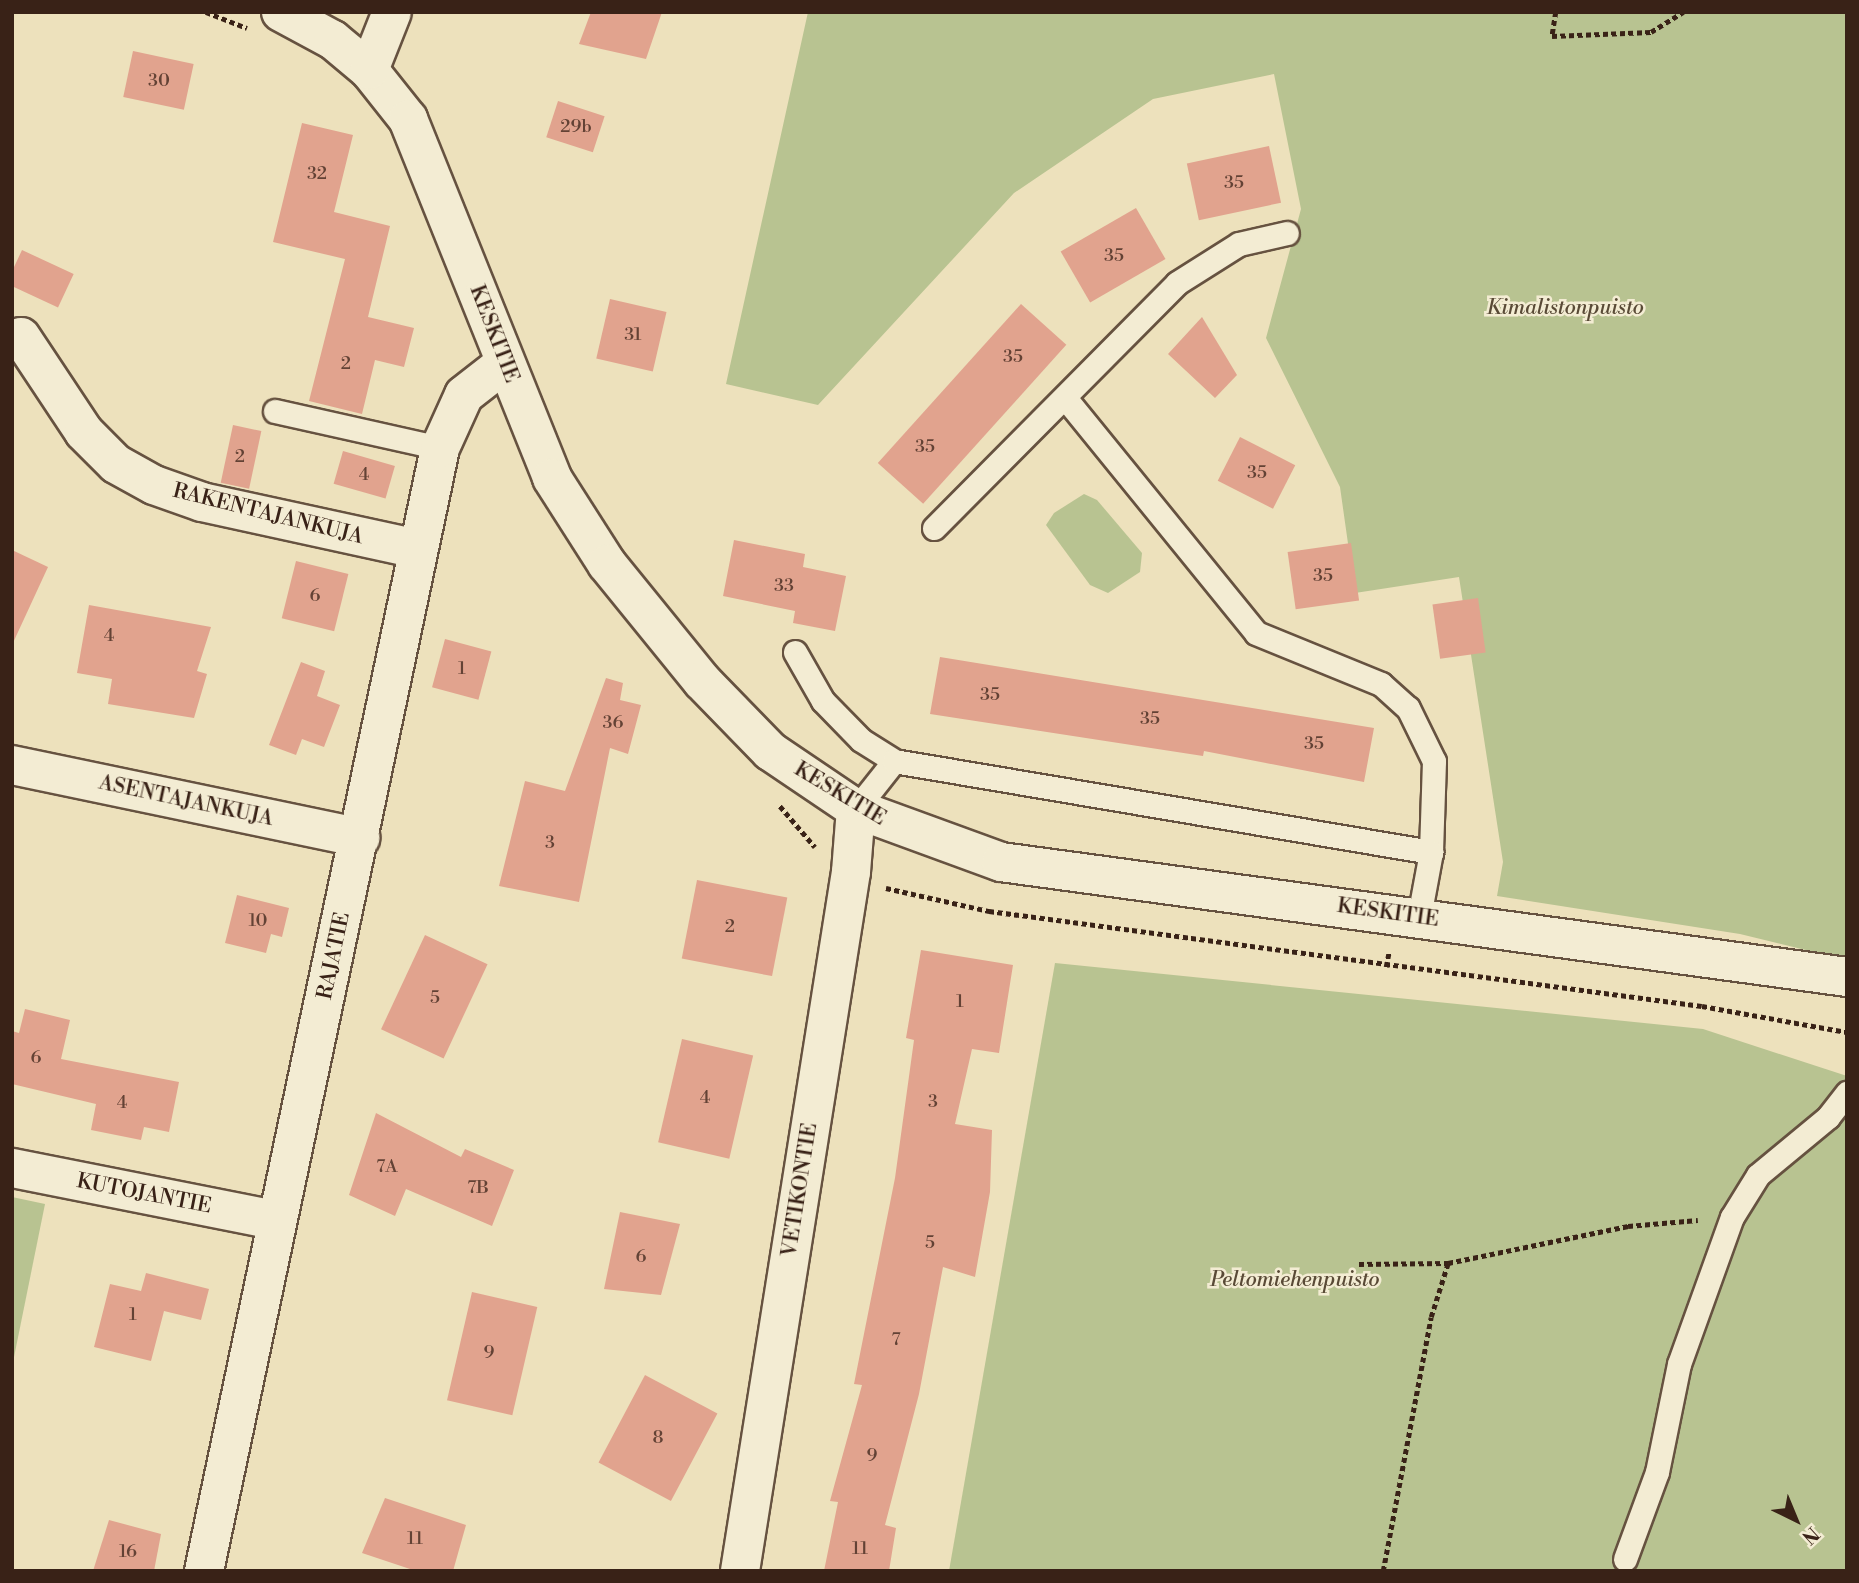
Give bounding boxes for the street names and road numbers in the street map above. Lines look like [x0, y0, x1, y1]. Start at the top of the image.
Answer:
street label: KESKITIE [464, 282, 524, 386]
street label: RAKENTAJANKUJA [170, 478, 366, 550]
street label: KESKITIE [790, 757, 890, 831]
street label: ASENTAJANKUJA [96, 770, 276, 832]
street label: KESKITIE [1335, 893, 1441, 933]
street label: RAJATIE [312, 910, 356, 1002]
street label: VETIKONTIE [777, 1121, 823, 1259]
street label: KUTOJANTIE [74, 1169, 214, 1219]

